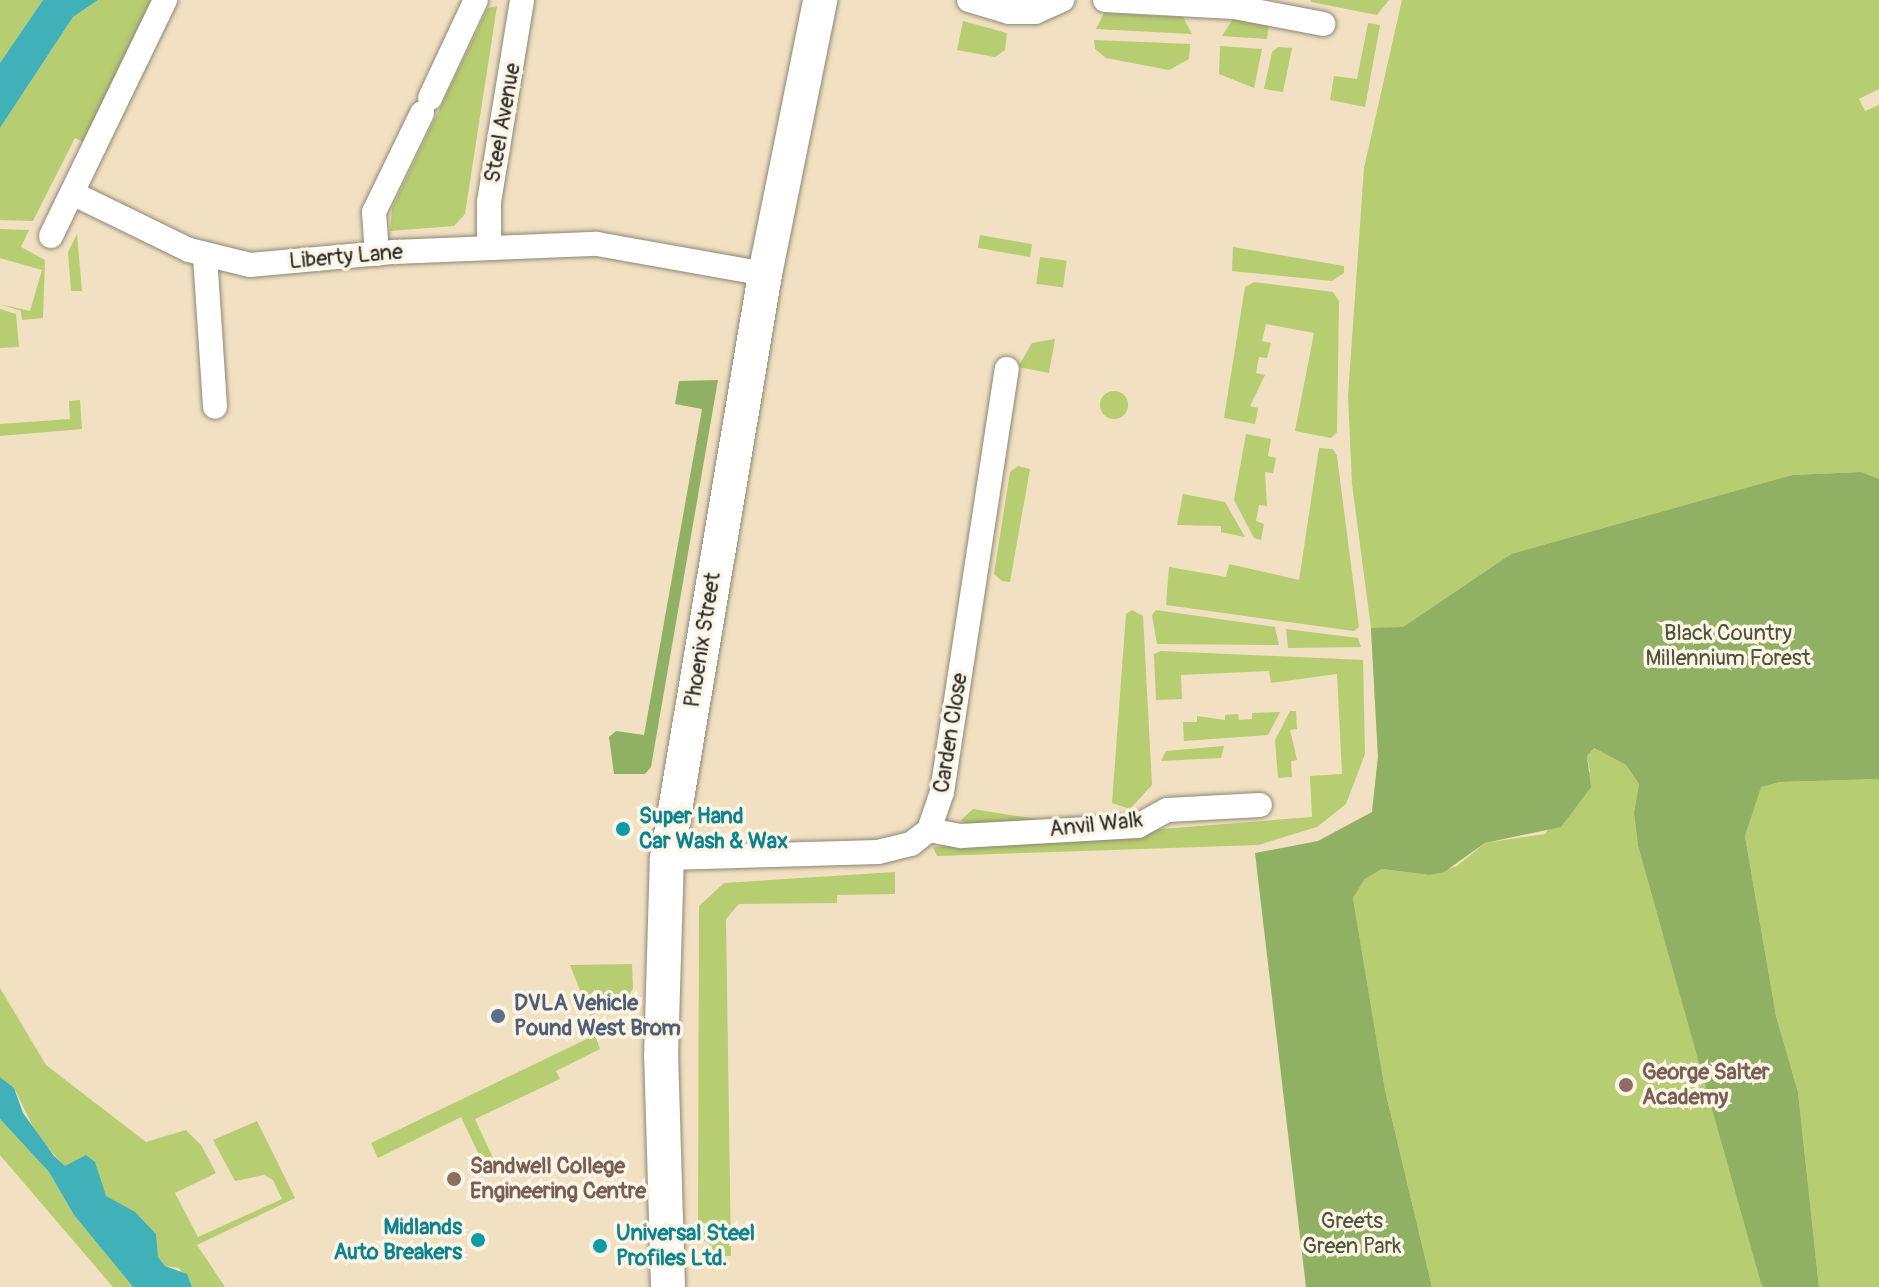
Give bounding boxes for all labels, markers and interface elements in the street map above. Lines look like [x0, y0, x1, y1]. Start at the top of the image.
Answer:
street label: Steel Avenue [479, 61, 527, 185]
street label: Liberty Lane [288, 239, 404, 275]
street label: Phoenix Street [679, 571, 727, 709]
park label: Black Country Millennium Forest [1645, 620, 1811, 672]
street label: Carden Close [928, 671, 974, 795]
place label: Super Hand Car Wash & Wax [639, 803, 788, 854]
street label: Anvil Walk [1048, 807, 1144, 843]
marker: Super Hand Car Wash & Wax [614, 820, 632, 838]
place label: DVLA Vehicle Pound West Brom [514, 990, 681, 1042]
marker: DVLA Vehicle Pound West Brom [489, 1007, 507, 1025]
place label: George Salter Academy [1642, 1059, 1770, 1110]
marker: George Salter Academy [1617, 1076, 1635, 1094]
place label: Sandwell College Engineering Centre [470, 1153, 646, 1204]
marker: Sandwell College Engineering Centre [445, 1170, 463, 1188]
park label: Greets Green Park [1303, 1208, 1401, 1260]
place label: Midlands Auto Breakers [333, 1214, 462, 1266]
place label: Universal Steel Profiles Ltd. [616, 1220, 755, 1272]
marker: Midlands Auto Breakers [469, 1231, 487, 1249]
marker: Universal Steel Profiles Ltd. [591, 1237, 609, 1255]

